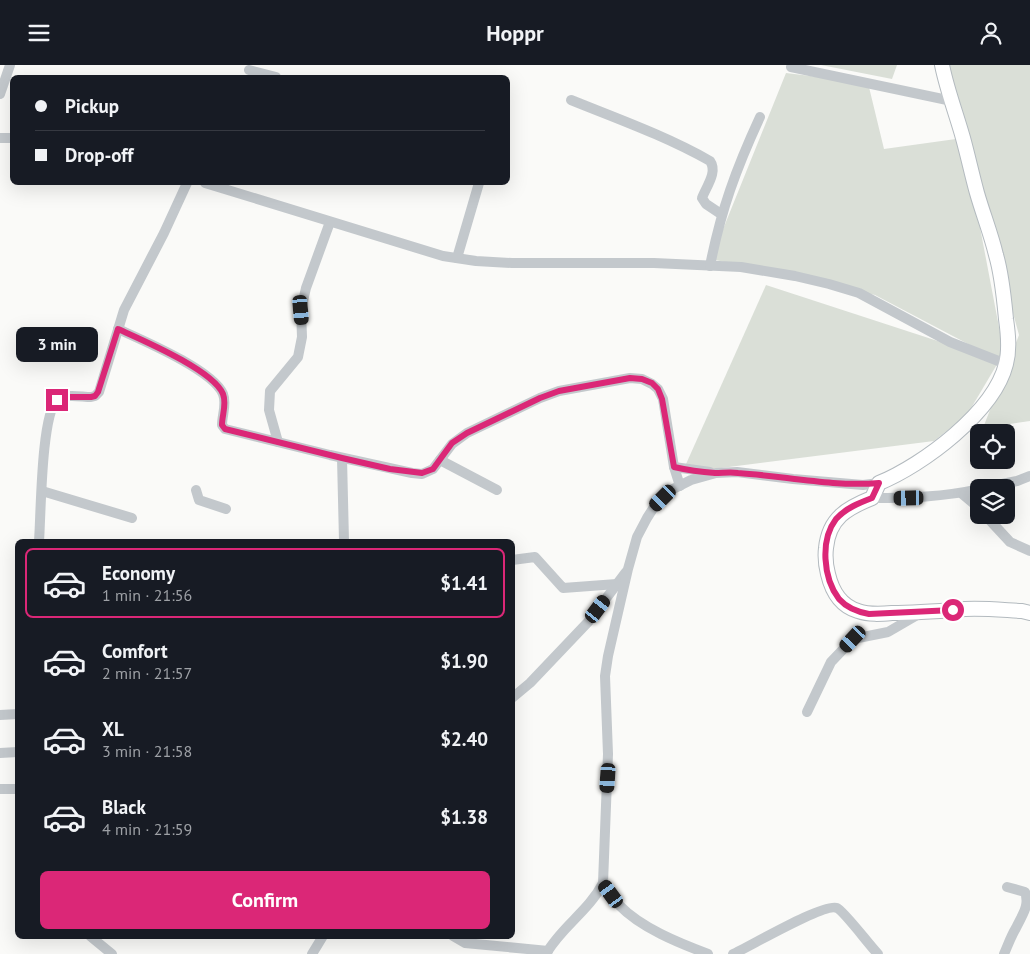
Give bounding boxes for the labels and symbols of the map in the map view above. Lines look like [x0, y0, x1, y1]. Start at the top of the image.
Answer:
car [292, 294, 309, 326]
callout: 3 min [16, 327, 98, 363]
route end [46, 389, 68, 411]
car [647, 482, 678, 514]
car [893, 490, 924, 506]
car [582, 593, 613, 625]
route start [942, 599, 964, 621]
car [837, 623, 868, 655]
car [599, 763, 616, 793]
car [596, 877, 625, 911]

